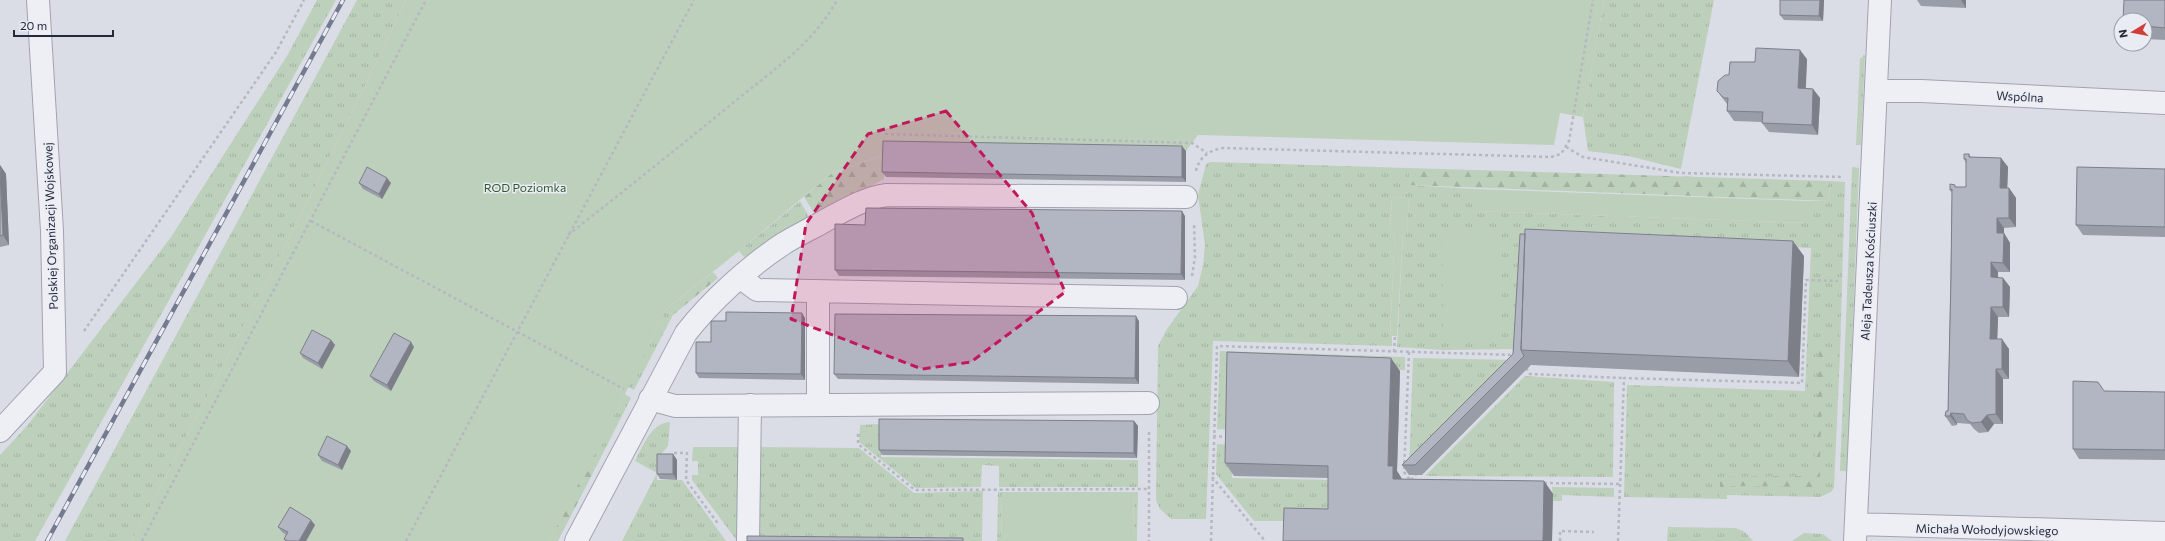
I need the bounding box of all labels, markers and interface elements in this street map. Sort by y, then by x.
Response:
scale bar [14,12,113,38]
north arrow [2113,12,2153,52]
text: 20 m [20,18,47,32]
text: N [2116,29,2130,39]
street label: Wspólna [1996,88,2044,104]
street label: Polskiej Organizacji Wojskowej [40,142,60,310]
park label: ROD Poziomka [484,180,566,194]
street label: Aleja Tadeusza Kościuszki [1857,201,1879,341]
street label: Michała Wołodyjowskiego [1915,521,2059,537]

